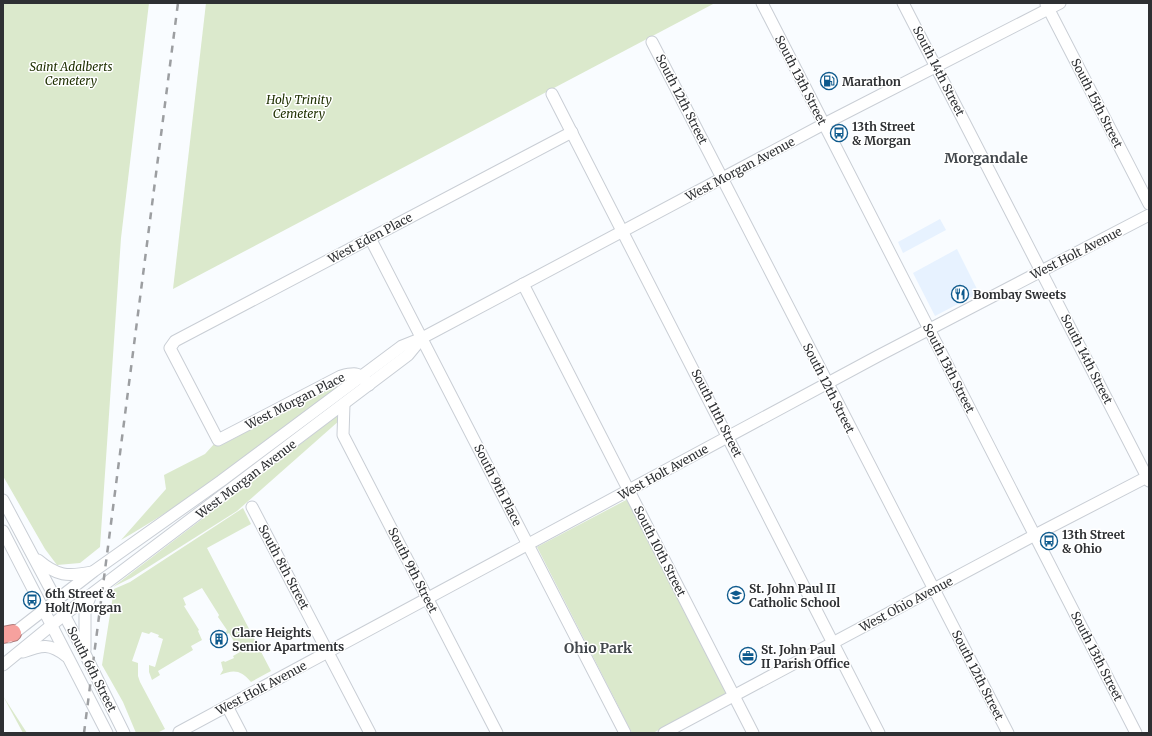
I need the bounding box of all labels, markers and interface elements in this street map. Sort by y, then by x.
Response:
street label: South 14th Street [910,24,968,119]
street label: South 13th Street [772,33,830,128]
street label: South 12th Street [653,51,711,147]
street label: South 15th Street [1068,56,1126,151]
park label: Saint Adalberts Cemetery [29,59,113,88]
fuel station icon: Marathon [819,71,839,91]
place label: Marathon [842,74,901,89]
park label: Holy Trinity Cemetery [265,92,332,121]
place label: 13th Street & Morgan [852,119,915,148]
bus stop icon: 13th Street & Morgan [829,123,849,143]
street label: West Morgan Avenue [682,134,797,205]
district label: Morgandale [944,149,1028,167]
street label: West Eden Place [324,209,415,267]
street label: West Holt Avenue [1027,223,1124,283]
restaurant icon: Bombay Sweets [950,284,970,304]
place label: Bombay Sweets [973,287,1066,302]
street label: South 14th Street [1058,312,1116,407]
street label: South 13th Street [920,321,978,416]
street label: South 12th Street [800,340,858,436]
street label: South 11th Street [688,366,746,460]
street label: West Morgan Place [242,369,347,433]
street label: West Morgan Avenue [192,436,299,522]
street label: West Holt Avenue [614,441,711,503]
street label: South 9th Place [471,442,525,528]
street label: South 10th Street [631,503,689,599]
street label: South 8th Street [255,522,313,612]
street label: South 9th Street [385,525,441,616]
place label: 13th Street & Ohio [1062,527,1125,556]
bus stop icon: 13th Street & Ohio [1039,531,1059,551]
street label: West Ohio Avenue [856,573,955,635]
place label: St. John Paul II Catholic School [749,581,840,610]
school or university icon: St. John Paul II Catholic School [726,585,746,605]
place label: 6th Street & Holt/Morgan [45,586,121,615]
bus stop icon: 6th Street & Holt/Morgan [22,590,42,610]
street label: South 13th Street [1068,609,1126,704]
street label: South 6th Street [64,624,120,715]
place label: Clare Heights Senior Apartments [232,625,344,654]
street label: South 12th Street [949,627,1007,723]
building icon: Clare Heights Senior Apartments [209,629,229,649]
district label: Ohio Park [564,639,633,657]
place label: St. John Paul II Parish Office [761,642,850,671]
office icon: St. John Paul II Parish Office [738,646,758,666]
street label: West Holt Avenue [212,658,309,719]

